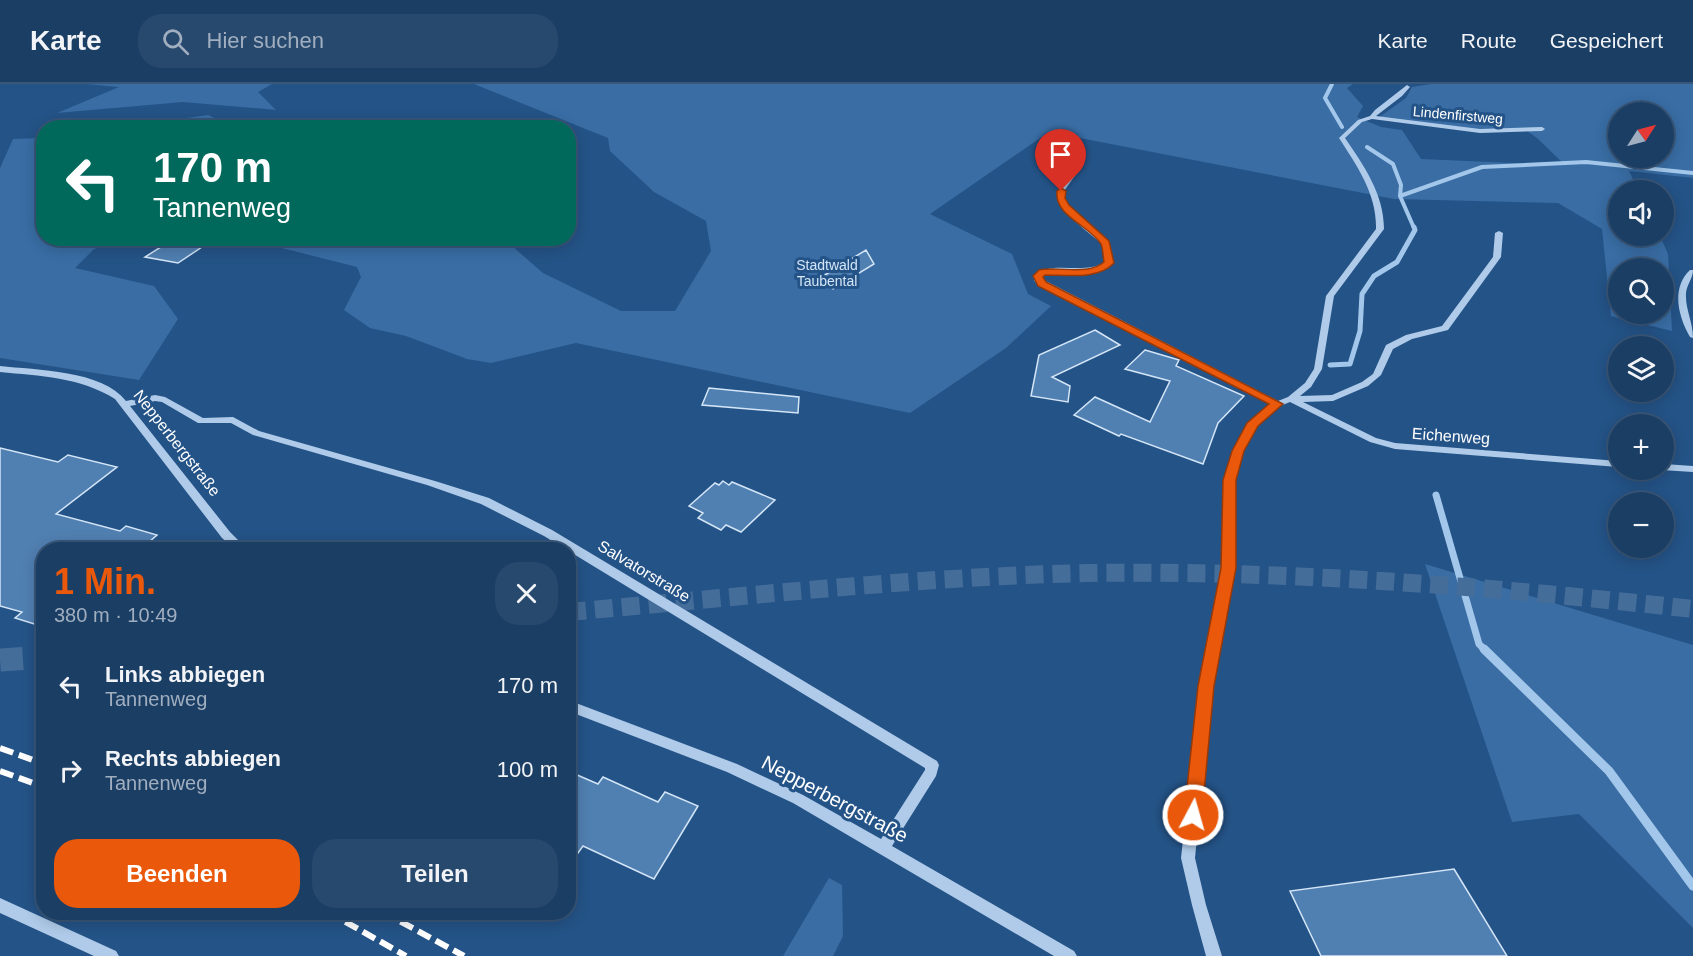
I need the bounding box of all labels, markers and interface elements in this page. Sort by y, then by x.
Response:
search box [138,14,558,68]
text: Karte [30,25,102,56]
icon: search [159,25,192,58]
text: Hier suchen [207,28,324,53]
text: Karte [1378,29,1428,52]
text: Route [1461,29,1517,52]
text: Gespeichert [1550,29,1663,52]
north arrow [1608,102,1674,168]
map controls [1608,102,1674,558]
street label: Lindenfirstweg [1412,103,1504,127]
pin [1035,129,1086,191]
icon: arrive [1044,138,1077,171]
icon: left [54,144,132,222]
text: 170 m [153,144,272,191]
button: sound [1608,180,1674,246]
text: Tannenweg [153,193,291,223]
park label: Stadtwald Taubental [796,257,858,289]
button: search [1608,258,1674,324]
button: layers [1608,336,1674,402]
street label: Nepperbergstraße [130,387,224,499]
button: + [1608,414,1674,480]
street label: Eichenweg [1411,425,1491,447]
button: − [1608,492,1674,558]
street label: Salvatorstraße [595,537,693,605]
text: 1 Min. [54,561,156,602]
button: close [495,562,558,625]
text: 380 m · 10:49 [54,604,177,626]
text: Links abbiegen [105,662,265,687]
icon: left [54,670,87,703]
text: 170 m [497,673,558,698]
text: Tannenweg [105,688,207,710]
text: Rechts abbiegen [105,746,281,771]
street label: Nepperbergstraße [758,751,912,847]
icon: right [54,754,87,787]
text: 100 m [497,757,558,782]
text: Tannenweg [105,772,207,794]
position arrow [1161,783,1225,847]
button: Beenden [54,839,300,908]
button: Teilen [312,839,558,908]

